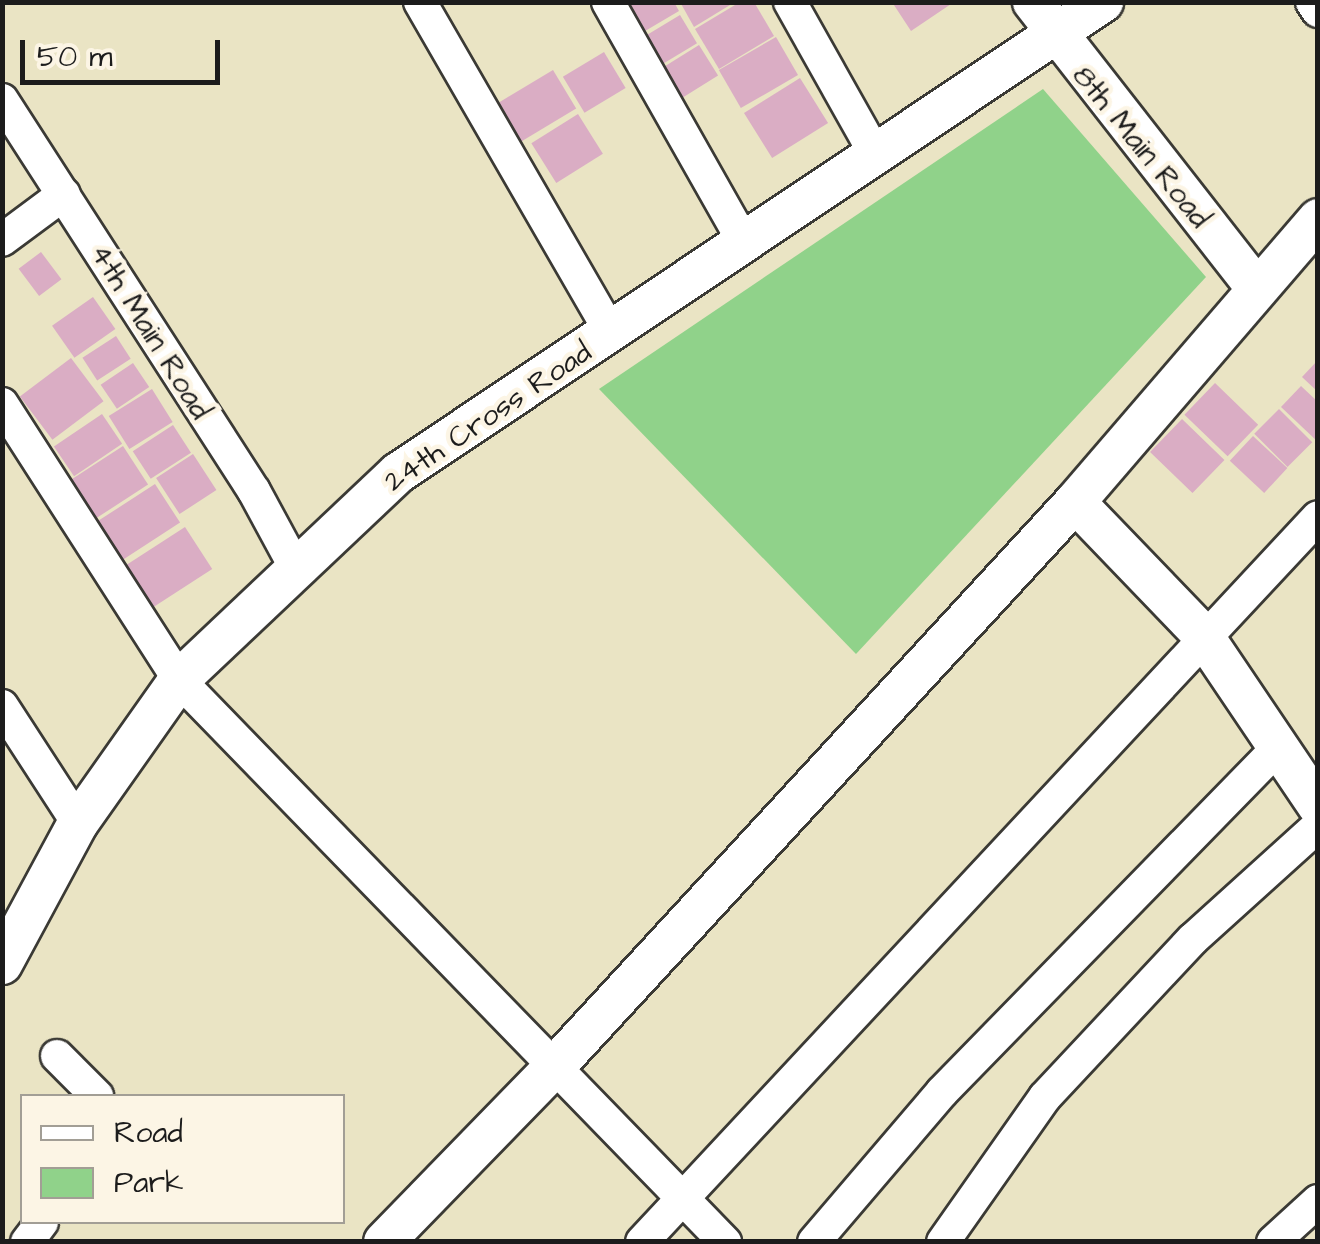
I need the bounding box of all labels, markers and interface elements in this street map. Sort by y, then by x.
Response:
scale bar [25,20,225,82]
text: 50 m [37,36,113,78]
street label: 8th Main Road [1064,58,1218,236]
street label: 4th Main Road [82,238,218,426]
street label: 24th Cross Road [378,334,598,500]
legend [20,1094,345,1224]
text: Road [114,1112,183,1154]
text: Park [114,1162,183,1204]

